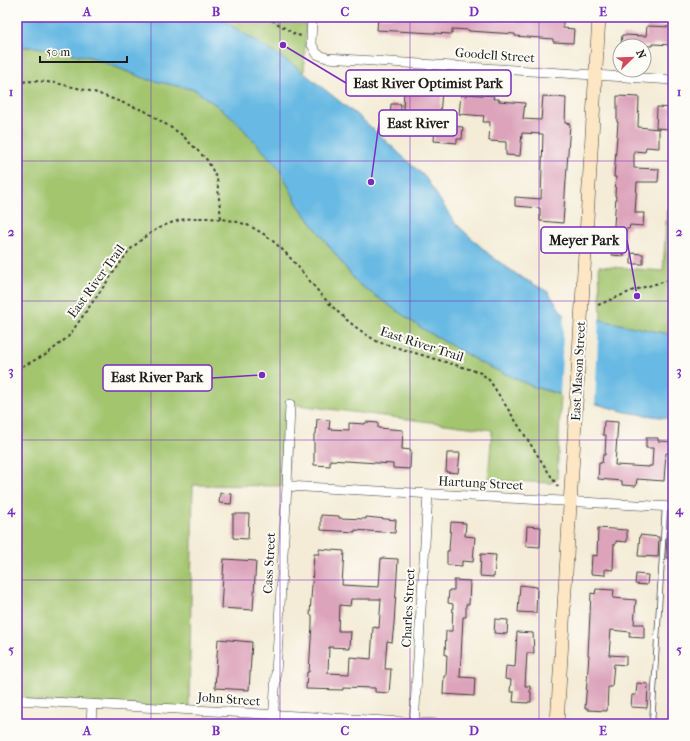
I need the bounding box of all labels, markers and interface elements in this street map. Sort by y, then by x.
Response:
text: A [82,4,92,19]
text: B [212,4,221,19]
text: C [341,4,350,19]
text: D [469,4,479,19]
text: E [599,4,607,19]
scale bar [40,38,127,64]
north arrow [612,38,652,78]
text: 50 m [46,45,70,59]
street label: Goodell Street [455,45,536,65]
text: N [633,48,649,61]
callout: East River Optimist Park [346,70,511,96]
text: East River Optimist Park [353,75,504,92]
text: 1 [9,84,14,99]
text: 1 [677,84,682,99]
callout: East River [379,110,457,136]
text: East River [387,115,450,132]
text: 2 [8,224,15,239]
text: 2 [676,224,683,239]
callout: Meyer Park [541,227,627,253]
text: Meyer Park [548,232,620,249]
street label: East River Trail [64,241,128,321]
street label: East Mason Street [568,320,588,421]
street label: East River Trail [378,323,466,365]
text: 3 [8,363,14,379]
text: 3 [676,363,682,379]
callout: East River Park [103,365,212,391]
text: East River Park [111,369,204,386]
street label: Hartung Street [438,473,524,493]
text: 4 [6,502,16,518]
text: 4 [674,502,684,518]
street label: Cass Street [260,532,278,594]
street label: Charles Street [398,568,418,648]
text: 5 [8,642,14,657]
text: 5 [676,642,682,657]
street label: John Street [196,689,261,709]
text: A [82,723,92,738]
text: B [212,723,221,738]
text: C [341,723,350,738]
text: D [469,723,479,738]
text: E [599,723,607,738]

